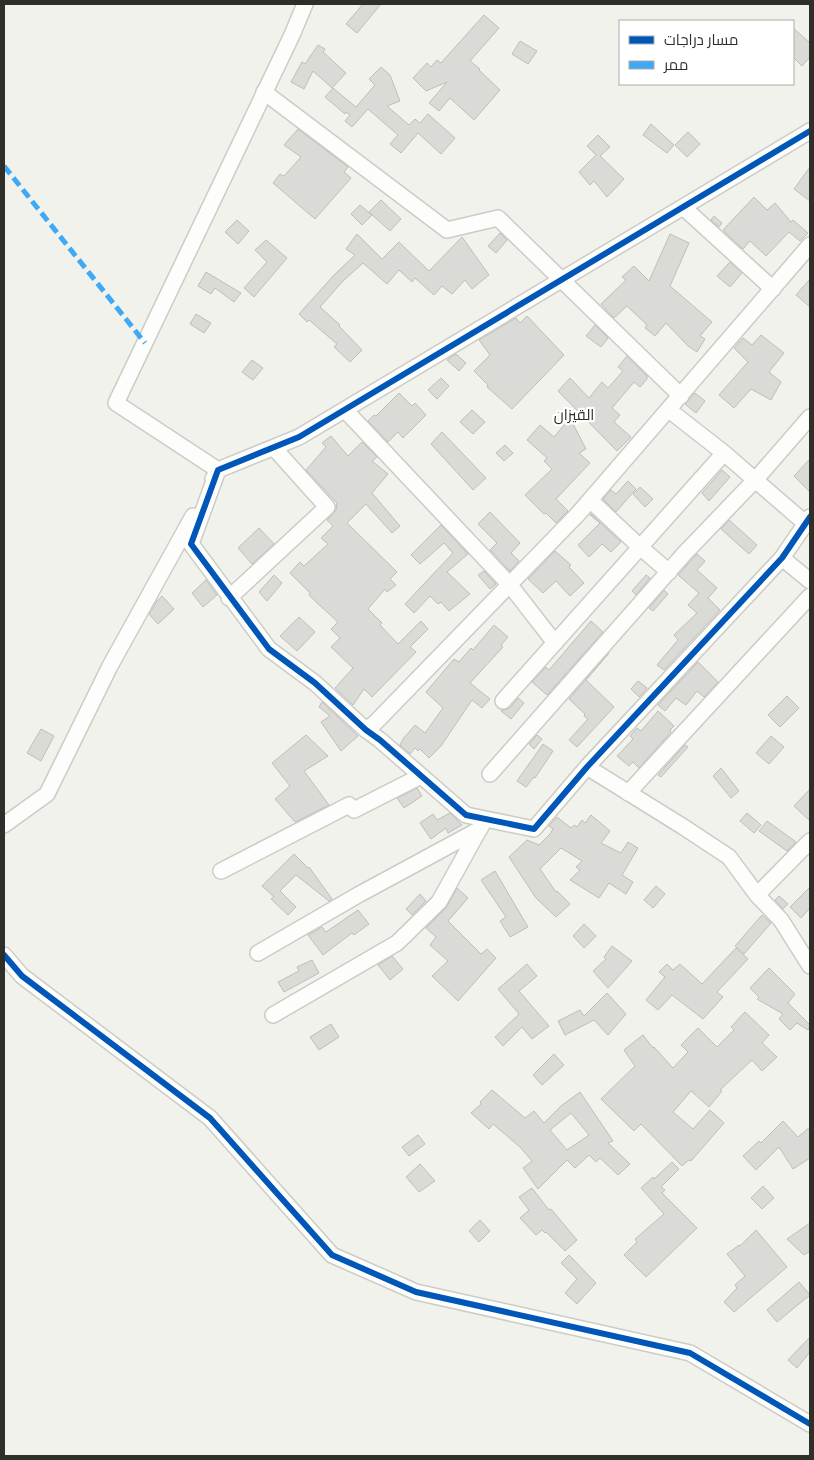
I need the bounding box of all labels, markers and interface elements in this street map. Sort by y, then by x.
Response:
legend [619,20,794,85]
text: مسار دراجات [664,31,738,49]
text: ممر [663,56,688,74]
district label: القيزان [554,406,594,425]

